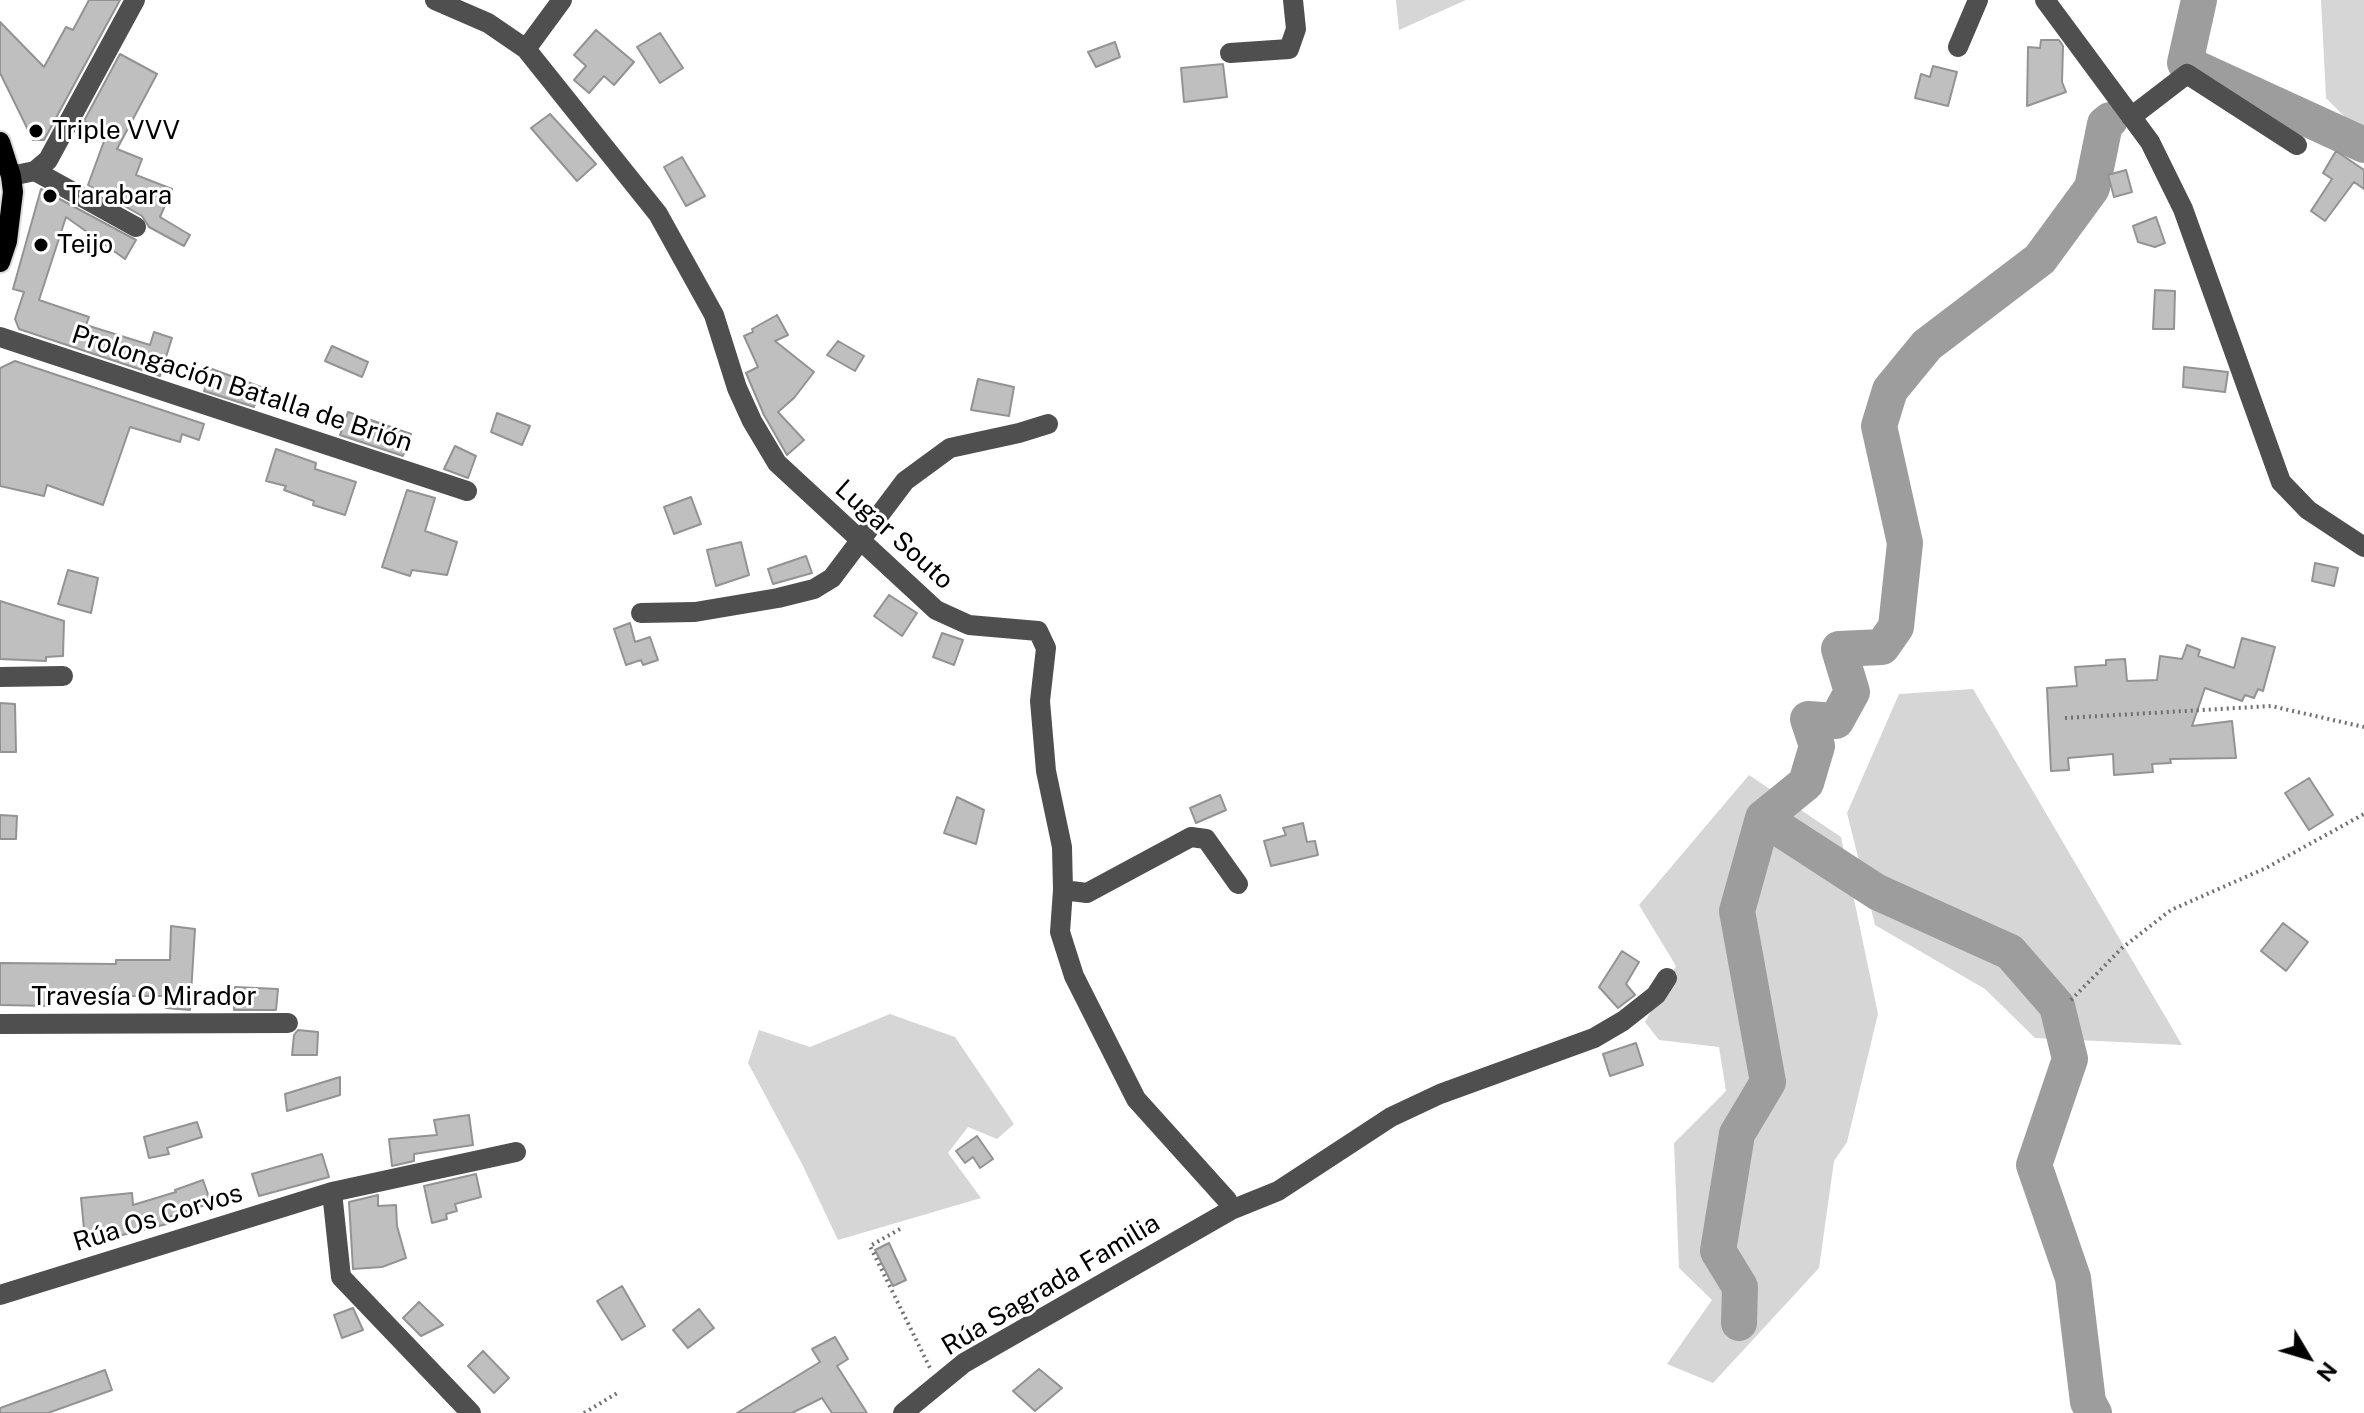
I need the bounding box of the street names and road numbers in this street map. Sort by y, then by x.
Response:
street label: Prolongación Batalla de Brión [68,319,416,459]
street label: Lugar Souto [828,474,960,596]
street label: Travesía O Mirador [31,981,257,1013]
street label: Rúa Os Corvos [70,1177,246,1259]
street label: Rúa Sagrada Familia [936,1208,1166,1362]

